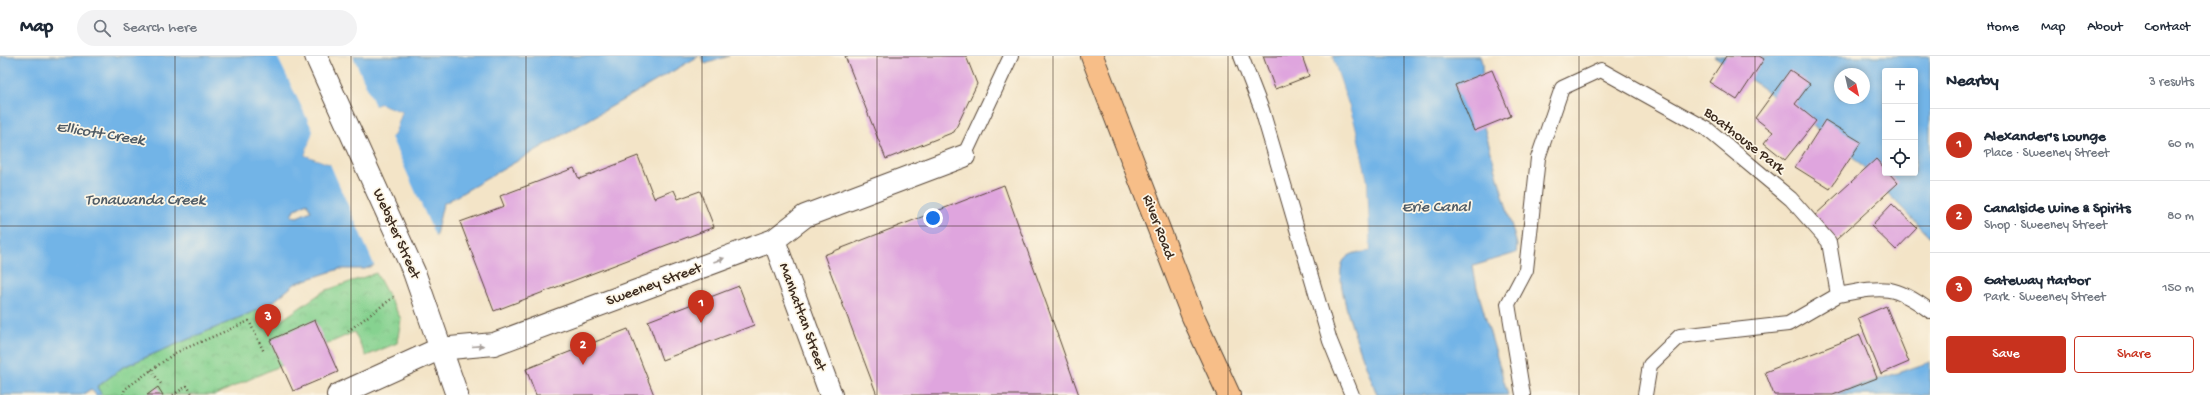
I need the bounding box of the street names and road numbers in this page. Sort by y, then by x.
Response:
street label: Boathouse Park [1699,103,1789,179]
street label: Webster Street [368,186,425,284]
street label: River Road [1138,192,1179,263]
street label: Sweeney Street [604,259,706,311]
street label: Manhattan Street [774,261,831,375]

